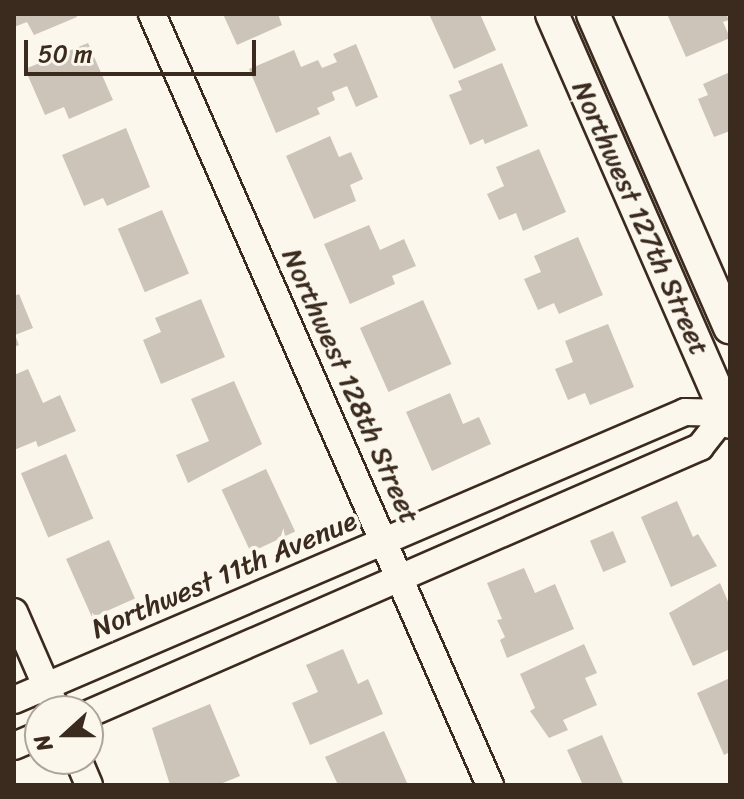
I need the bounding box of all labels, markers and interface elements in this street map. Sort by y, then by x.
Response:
scale bar [28,24,260,74]
text: 50 m [38,33,93,75]
street label: Northwest 127th Street [565,76,717,360]
street label: Northwest 128th Street [275,243,427,529]
street label: Northwest 11th Avenue [86,504,362,646]
north arrow [24,695,104,775]
text: N [22,729,64,757]

